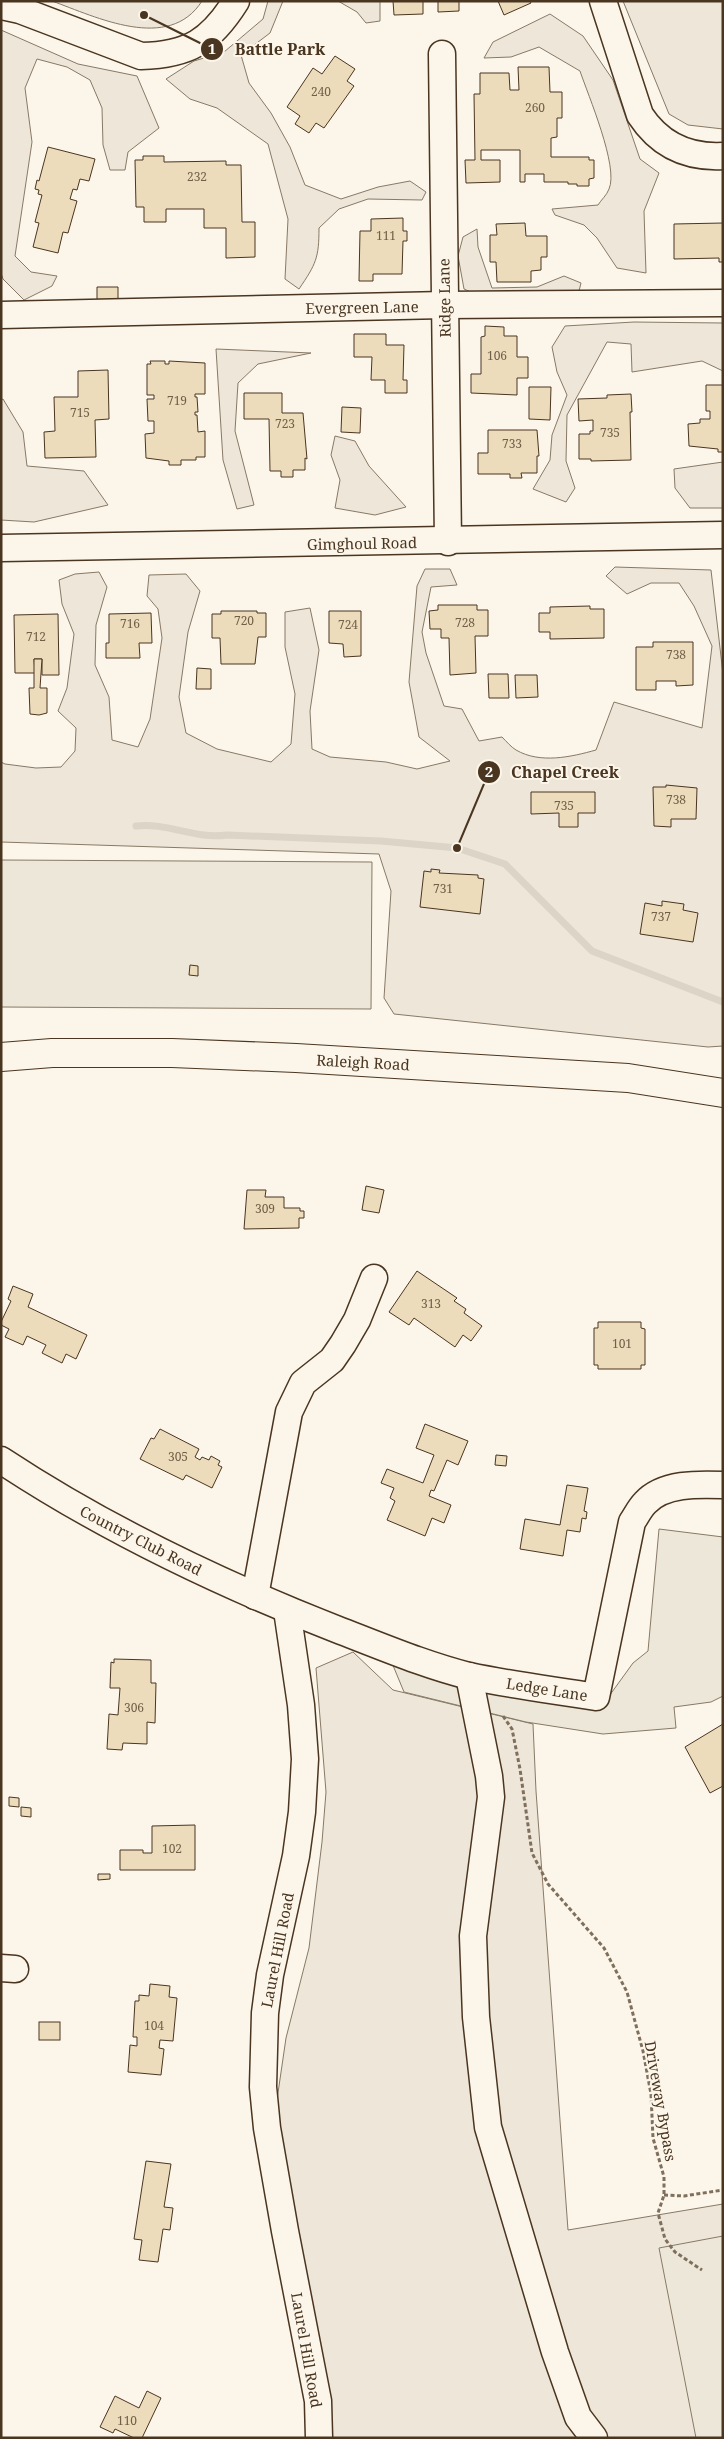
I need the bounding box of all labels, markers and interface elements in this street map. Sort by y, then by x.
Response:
callout: Battle Park [199,33,335,64]
text: 1 [208,38,216,58]
text: Battle Park [235,38,326,60]
house number: 240 [311,83,331,100]
house number: 260 [525,99,545,116]
house number: 232 [187,168,207,185]
house number: 111 [376,227,396,244]
street label: Ridge Lane [433,258,455,338]
street label: Evergreen Lane [305,296,419,318]
house number: 106 [487,347,507,364]
house number: 719 [167,392,187,409]
house number: 715 [70,404,90,421]
house number: 723 [275,415,295,432]
house number: 735 [600,424,620,441]
house number: 733 [502,435,522,452]
street label: Gimghoul Road [307,532,417,554]
house number: 720 [234,612,254,629]
house number: 728 [455,614,475,631]
house number: 716 [120,615,140,632]
house number: 724 [338,616,358,633]
house number: 712 [26,628,46,645]
house number: 738 [666,646,686,663]
callout: Chapel Creek [476,757,629,788]
text: 2 [485,761,493,781]
text: Chapel Creek [511,761,620,783]
house number: 738 [666,791,686,808]
house number: 735 [554,797,574,814]
house number: 731 [433,880,453,897]
house number: 737 [651,908,671,925]
street label: Raleigh Road [316,1050,410,1074]
house number: 309 [255,1200,275,1217]
house number: 313 [421,1295,441,1312]
house number: 101 [612,1335,632,1352]
house number: 305 [168,1448,188,1465]
street label: Country Club Road [77,1501,205,1579]
street label: Ledge Lane [505,1673,589,1705]
house number: 306 [124,1699,144,1716]
house number: 102 [162,1840,182,1857]
street label: Laurel Hill Road [256,1891,298,2009]
house number: 104 [144,2017,164,2034]
street label: Driveway Bypass [641,2039,681,2163]
street label: Laurel Hill Road [287,2291,327,2409]
house number: 110 [117,2412,137,2429]

